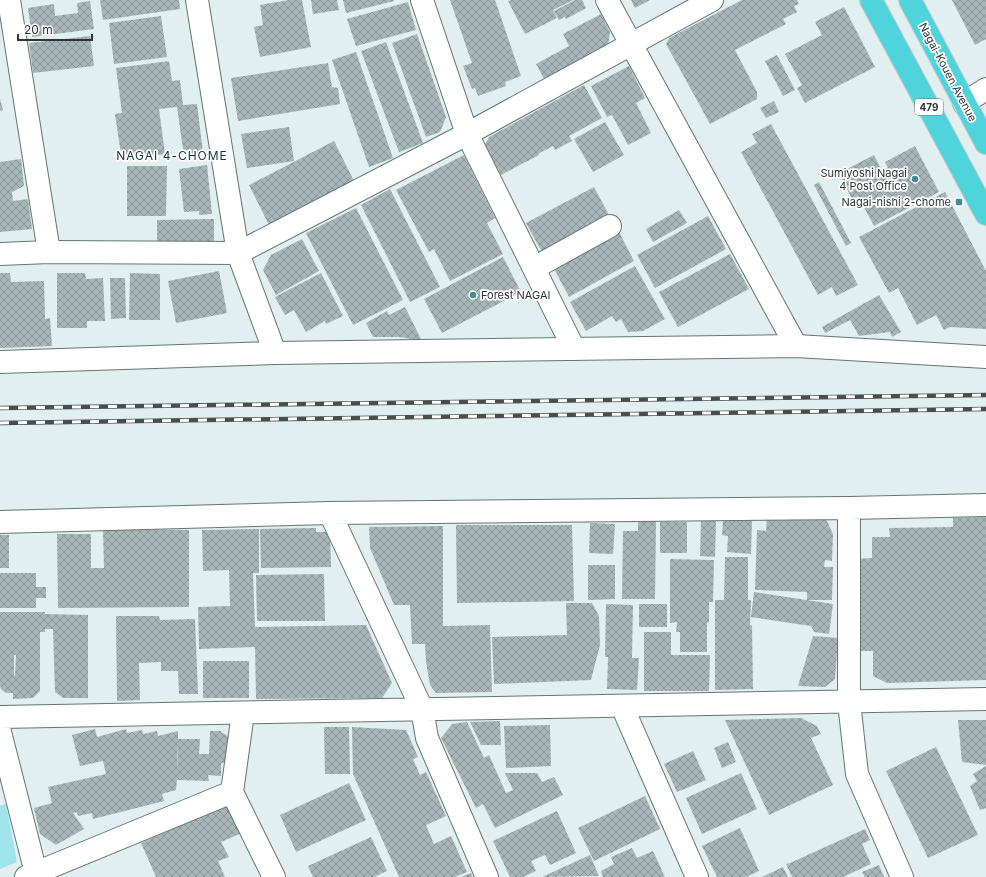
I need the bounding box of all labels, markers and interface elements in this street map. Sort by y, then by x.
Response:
scale bar [18,16,92,42]
street label: Nagai-Kouen Avenue [916,20,980,124]
text: 20 m [24,22,53,37]
road number: 479 [915,99,943,115]
district label: NAGAI 4-CHOME [116,148,228,163]
place label: Sumiyoshi Nagai 4 Post Office [820,166,907,193]
marker: Sumiyoshi Nagai 4 Post Office [910,174,920,184]
place label: Nagai-nishi 2-chome [841,195,951,209]
marker: Nagai-nishi 2-chome [954,197,964,207]
place label: Forest NAGAI [481,288,551,302]
marker: Forest NAGAI [468,290,478,300]

